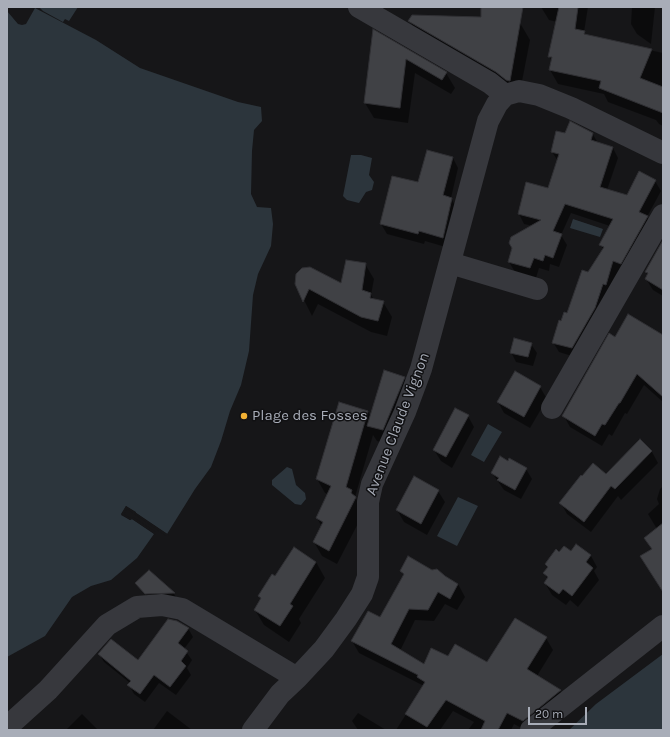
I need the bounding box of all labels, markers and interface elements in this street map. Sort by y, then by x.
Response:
street label: Avenue Claude Vignon [362,350,434,498]
place label: Plage des Fosses [252,407,368,425]
marker: Plage des Fosses [239,411,249,421]
scale bar [530,699,589,725]
text: 20 m [535,707,563,721]

